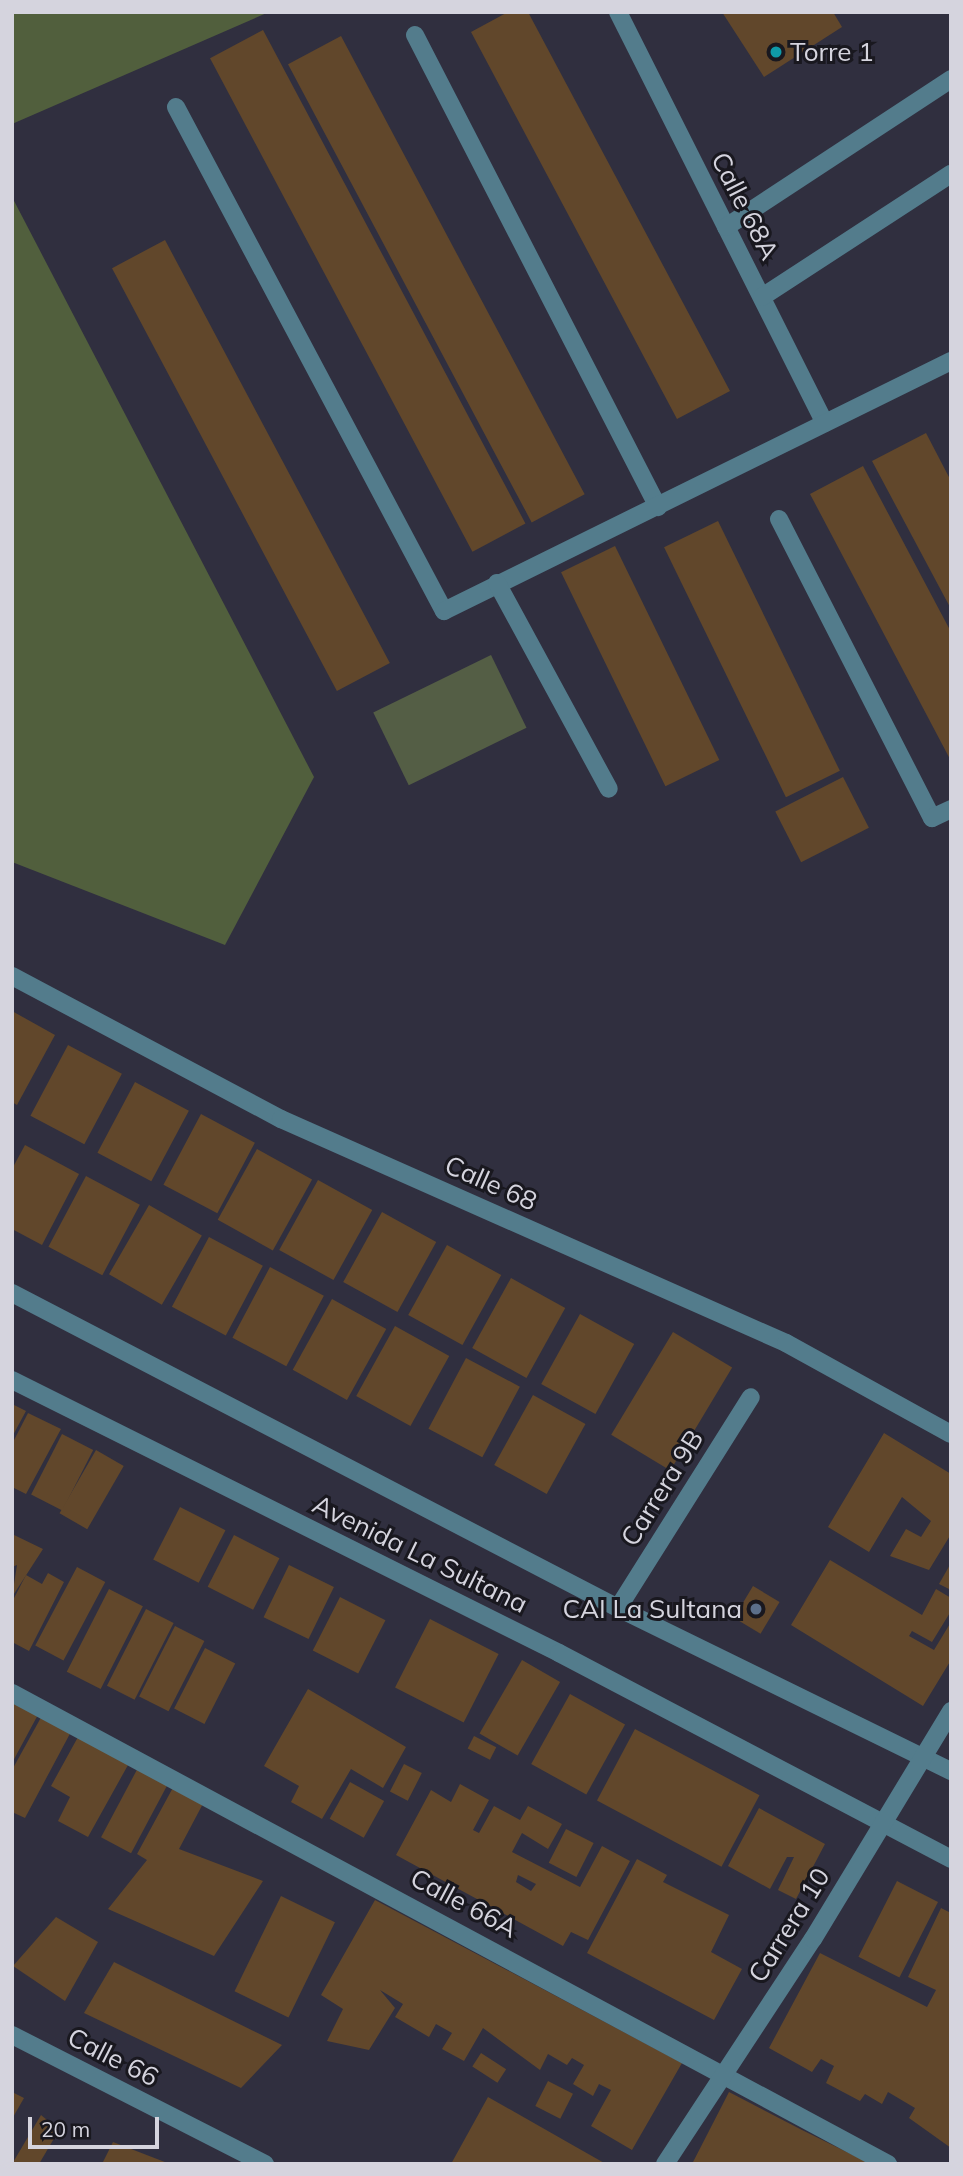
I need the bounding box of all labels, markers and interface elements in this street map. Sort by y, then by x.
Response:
place label: Torre 1 [790,36,874,68]
marker: Torre 1 [768,44,784,60]
street label: Calle 68A [705,147,785,265]
street label: Calle 68 [440,1149,542,1217]
street label: Carrera 9B [614,1424,710,1552]
street label: Avenida La Sultana [308,1488,532,1620]
place label: CAI La Sultana [563,1593,742,1625]
marker: CAI La Sultana [748,1601,764,1617]
street label: Calle 66A [405,1862,523,1944]
street label: Carrera 10 [742,1862,836,1988]
street label: Calle 66 [62,2021,164,2093]
scale bar [32,2102,163,2146]
text: 20 m [41,2116,90,2142]

